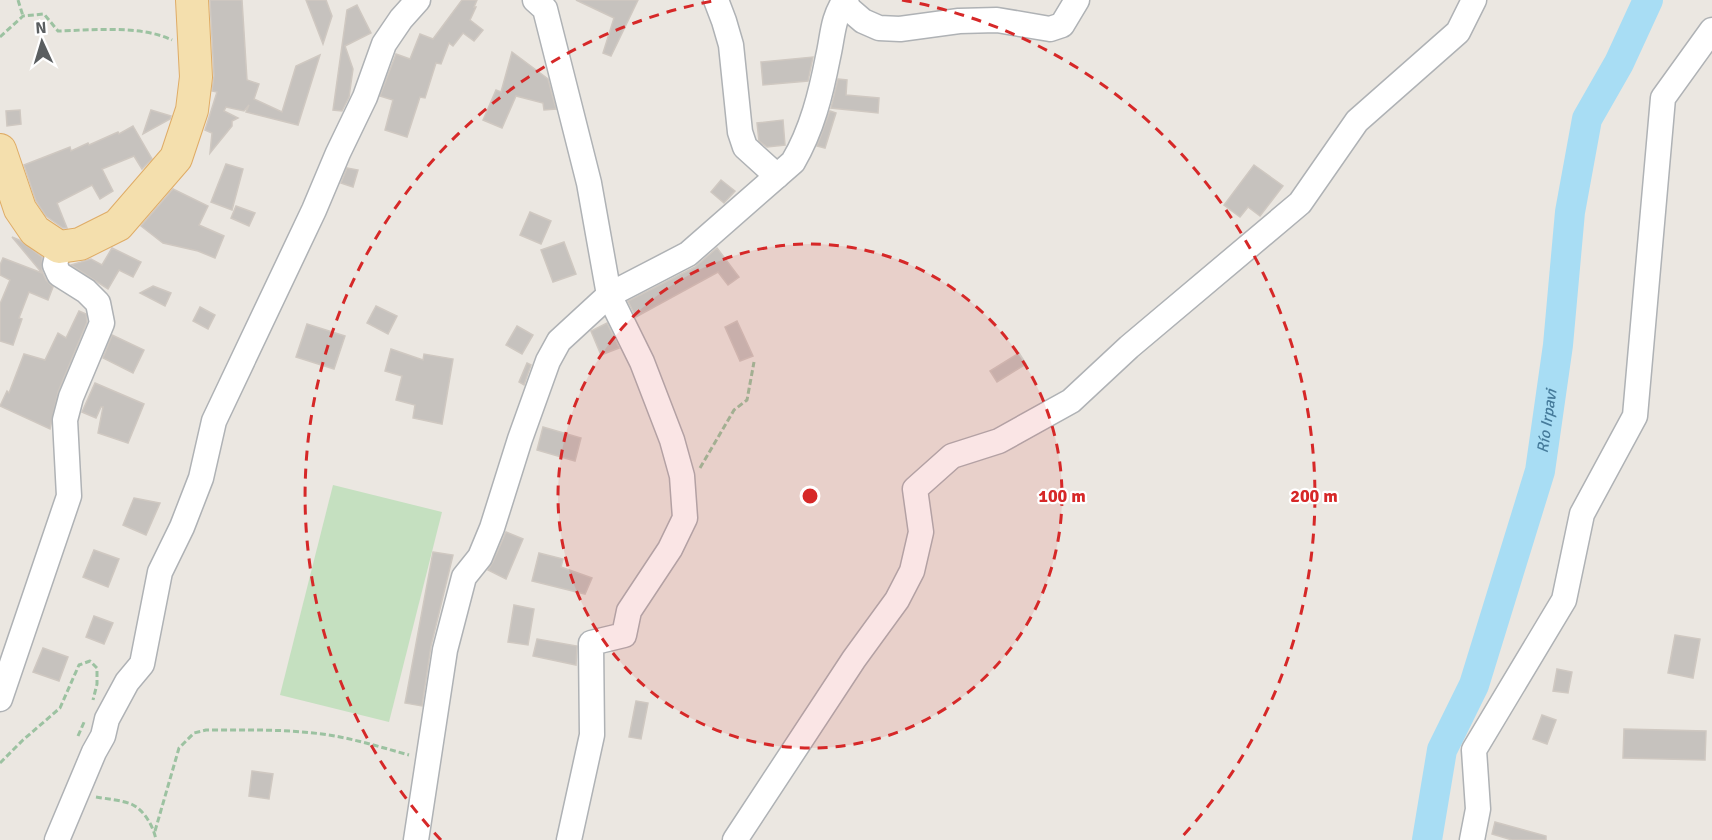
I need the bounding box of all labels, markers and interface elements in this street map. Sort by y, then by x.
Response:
north arrow [12,12,72,72]
text: N [35,18,47,38]
water label: Río Irpavi [1533,386,1562,454]
text: 100 m [1038,485,1086,507]
text: 200 m [1290,485,1338,507]
centre of rings [800,486,820,506]

